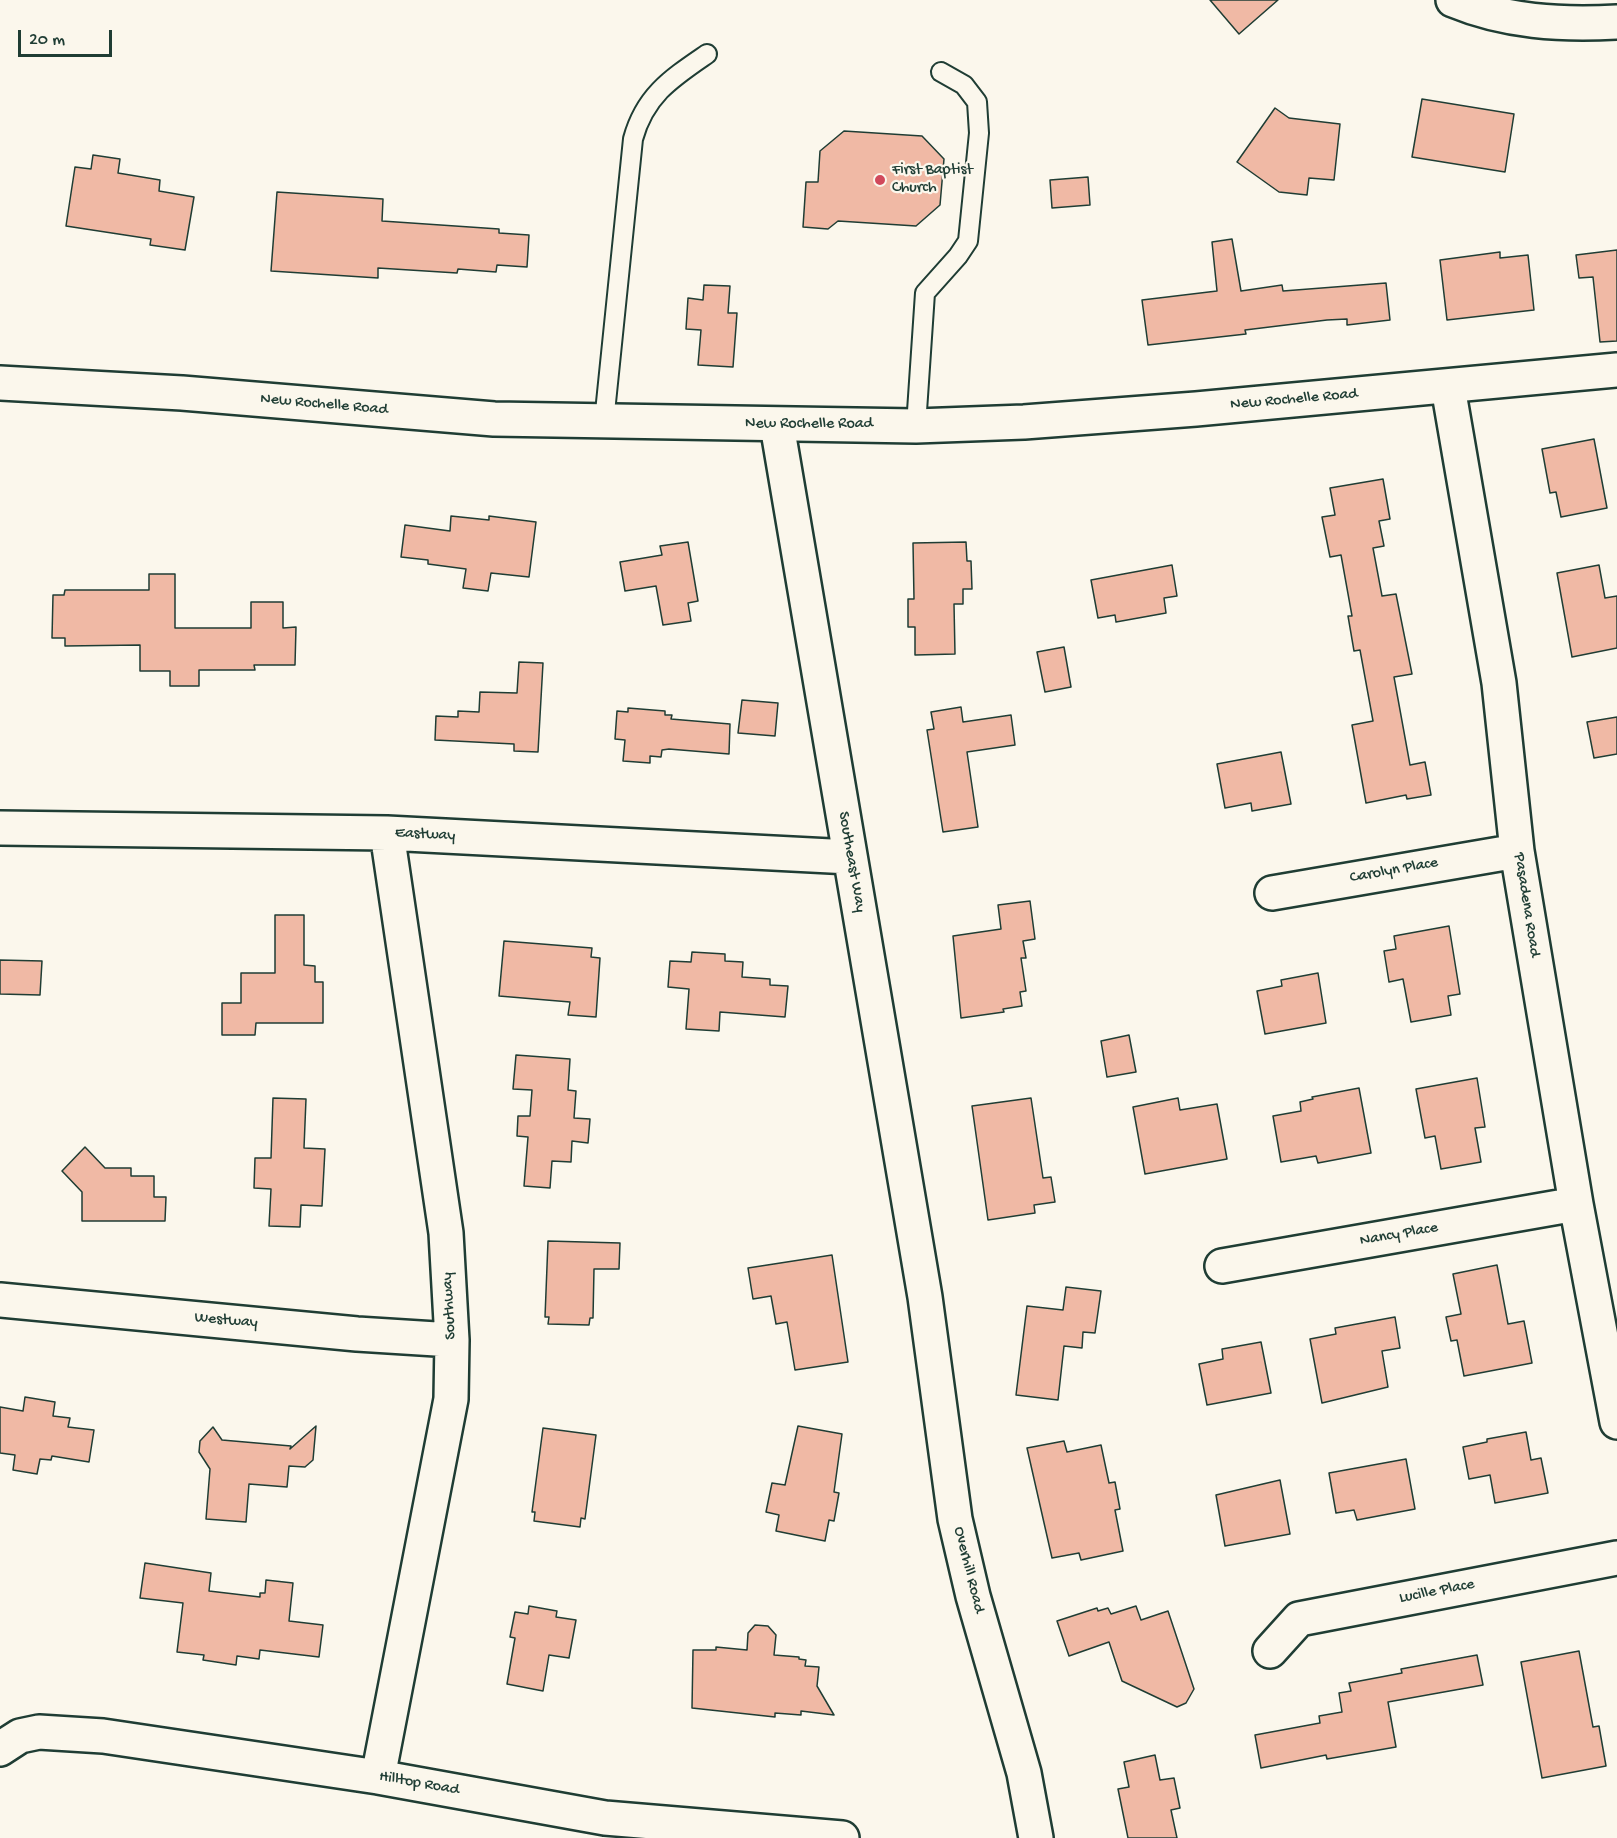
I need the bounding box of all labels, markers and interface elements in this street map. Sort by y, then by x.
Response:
scale bar [21,18,116,56]
text: 20 m [29,30,65,51]
place label: First Baptist Church [892,161,973,199]
marker: First Baptist Church [873,173,887,187]
street label: New Rochelle Road [1229,385,1359,415]
street label: New Rochelle Road [259,390,389,420]
street label: New Rochelle Road [745,415,873,435]
street label: Southeast Way [833,810,869,914]
street label: Eastway [394,824,456,846]
street label: Pasadena Road [1508,851,1544,959]
street label: Carolyn Place [1348,854,1440,888]
street label: Nancy Place [1358,1219,1440,1251]
street label: Southway [439,1272,461,1340]
street label: Westway [194,1309,258,1333]
street label: Overhill Road [948,1525,988,1615]
street label: Lucille Place [1398,1575,1476,1609]
street label: Hilltop Road [377,1768,461,1800]

